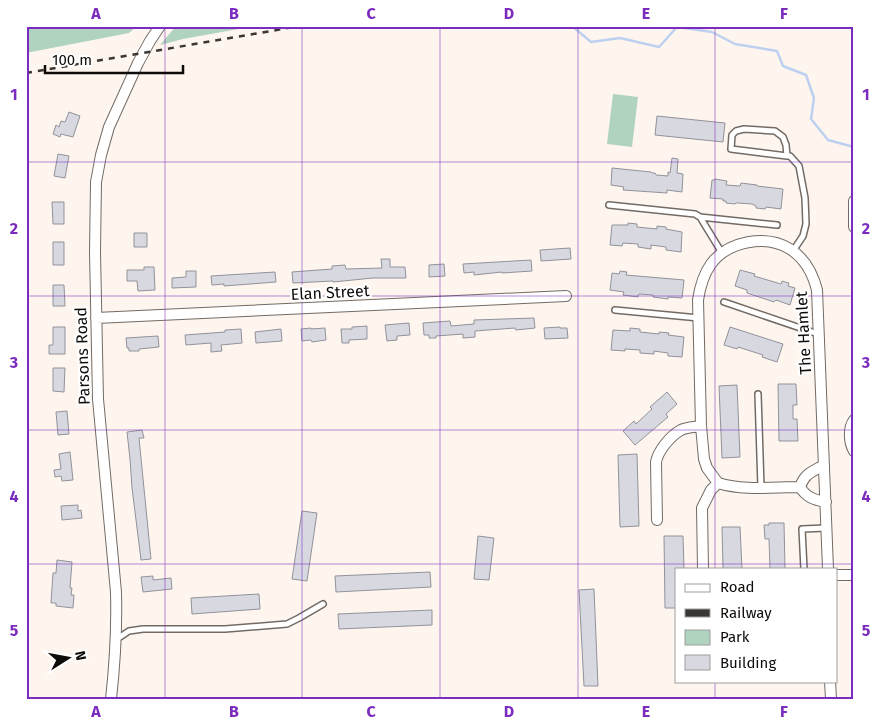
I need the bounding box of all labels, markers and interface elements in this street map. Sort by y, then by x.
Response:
text: A [90,4,101,23]
text: B [229,4,239,23]
text: C [366,4,376,23]
text: D [504,4,514,23]
text: E [642,4,650,23]
text: F [780,4,788,23]
scale bar [45,42,182,74]
text: 100 m [52,51,92,69]
text: 1 [10,85,18,104]
text: 1 [862,85,870,104]
text: 2 [10,219,18,238]
text: 2 [862,219,870,238]
street label: Elan Street [290,281,370,304]
street label: The Hamlet [792,291,815,375]
street label: Parsons Road [71,307,94,405]
text: 3 [9,353,18,372]
text: 3 [861,353,870,372]
text: 4 [9,487,19,506]
text: 4 [861,487,871,506]
legend [675,568,838,682]
text: Road [720,578,755,596]
text: Railway [720,604,772,622]
text: 5 [10,621,19,640]
text: 5 [862,621,871,640]
text: Park [720,628,750,646]
north arrow [42,632,92,682]
text: N [71,649,90,662]
text: Building [720,654,776,672]
text: A [90,702,101,721]
text: B [229,702,239,721]
text: C [366,702,376,721]
text: D [504,702,514,721]
text: E [642,702,650,721]
text: F [780,702,788,721]

